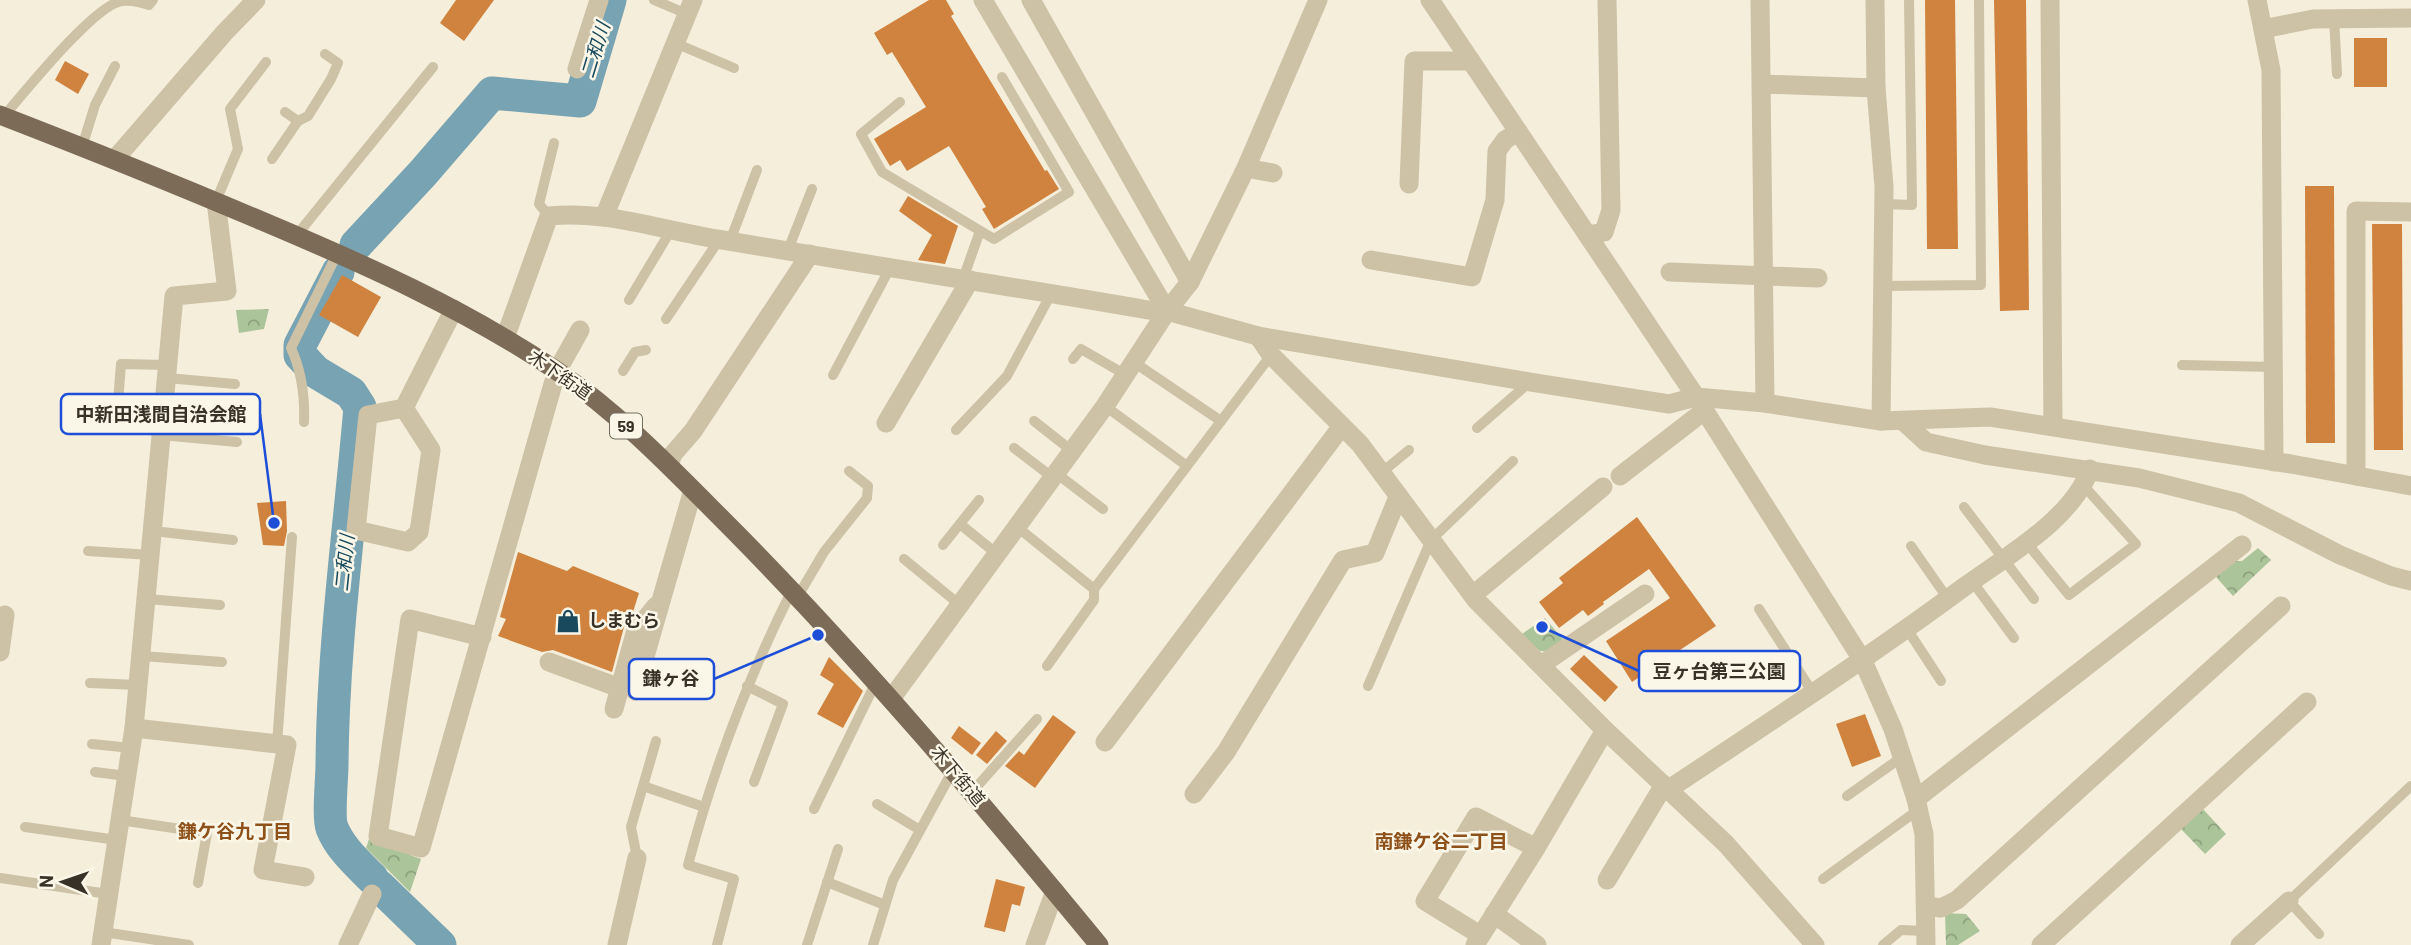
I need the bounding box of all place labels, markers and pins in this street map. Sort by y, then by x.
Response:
callout: 中新田浅間自治会館 [61,394,260,434]
shop icon: しまむら [554,607,582,635]
place label: しまむら [588,609,660,631]
callout: 豆ヶ台第三公園 [1639,651,1800,691]
callout: 鎌ヶ谷 [629,659,714,699]

